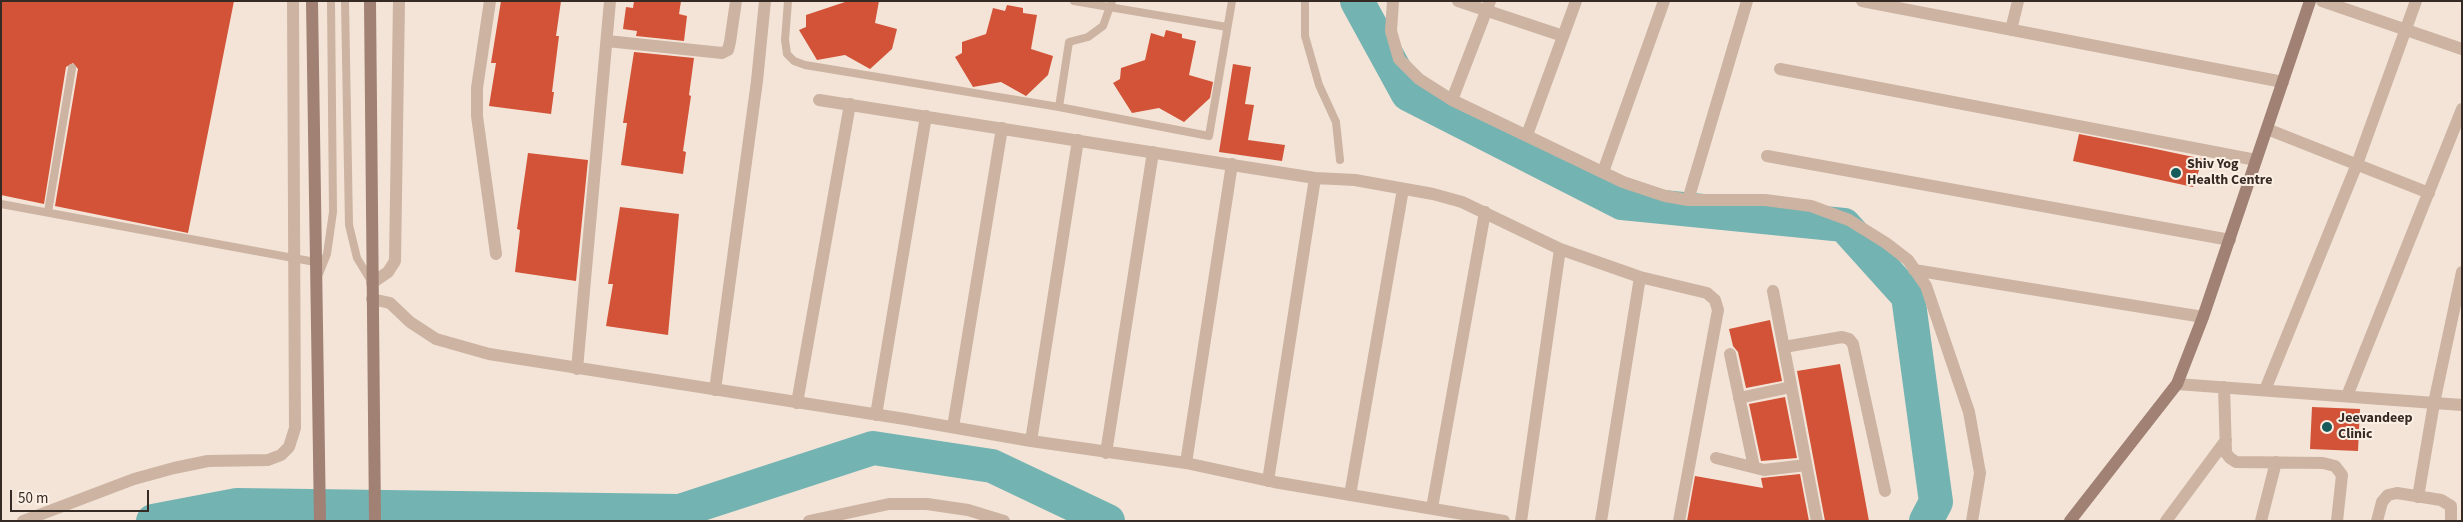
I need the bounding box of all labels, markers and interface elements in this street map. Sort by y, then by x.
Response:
place label: Shiv Yog Health Centre [2187,157,2273,190]
marker: Shiv Yog Health Centre [2169,166,2183,180]
place label: Jeevandeep Clinic [2338,411,2413,444]
marker: Jeevandeep Clinic [2320,420,2334,434]
scale bar [12,480,151,512]
text: 50 m [18,488,48,509]

